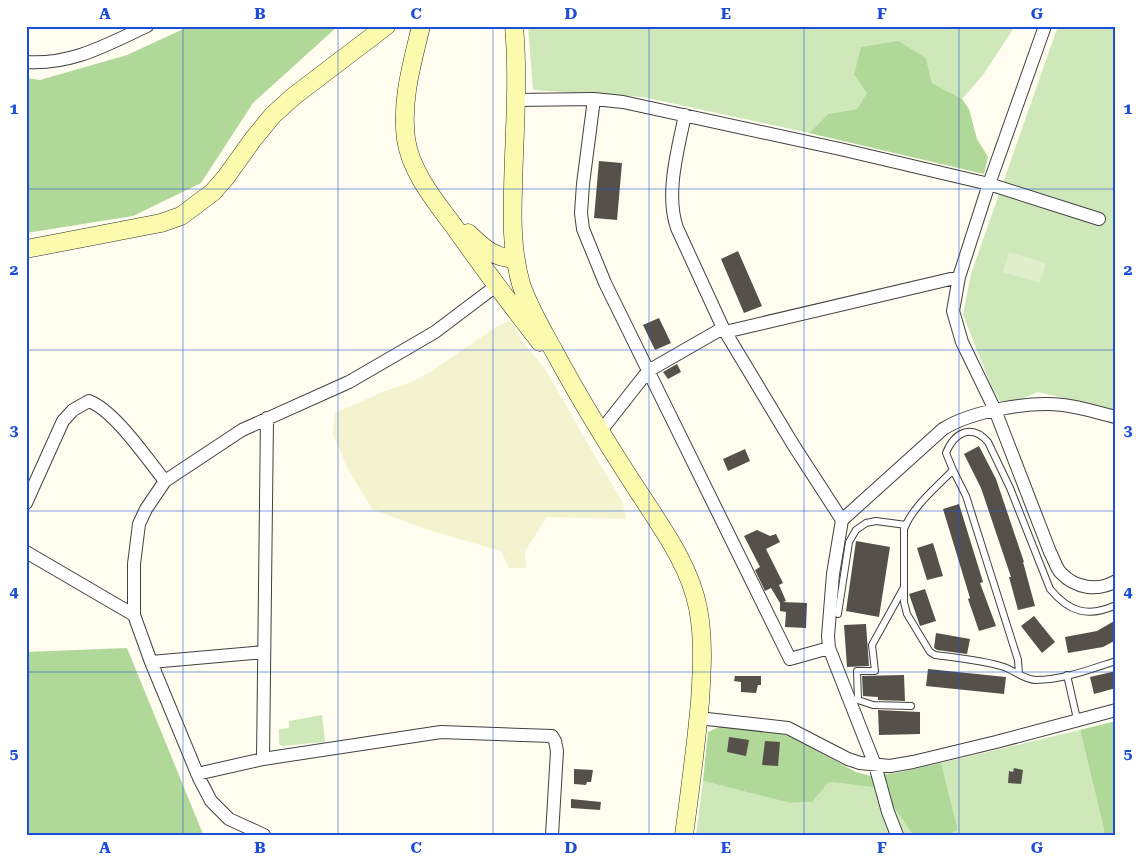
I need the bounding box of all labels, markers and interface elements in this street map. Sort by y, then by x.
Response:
text: A [99,4,111,23]
text: B [254,4,266,23]
text: C [410,4,422,23]
text: D [565,4,578,23]
text: E [721,4,731,23]
text: F [877,4,887,23]
text: G [1031,4,1044,23]
text: 1 [10,99,19,118]
text: 1 [1124,99,1133,118]
text: 2 [10,260,19,279]
text: 2 [1124,260,1133,279]
text: 3 [10,421,19,440]
text: 3 [1124,421,1133,440]
text: 4 [10,582,19,601]
text: 4 [1124,582,1133,601]
text: 5 [10,744,19,763]
text: 5 [1124,744,1133,763]
text: A [99,838,111,857]
text: B [254,838,266,857]
text: C [410,838,422,857]
text: D [565,838,578,857]
text: E [721,838,731,857]
text: F [877,838,887,857]
text: G [1031,838,1044,857]

